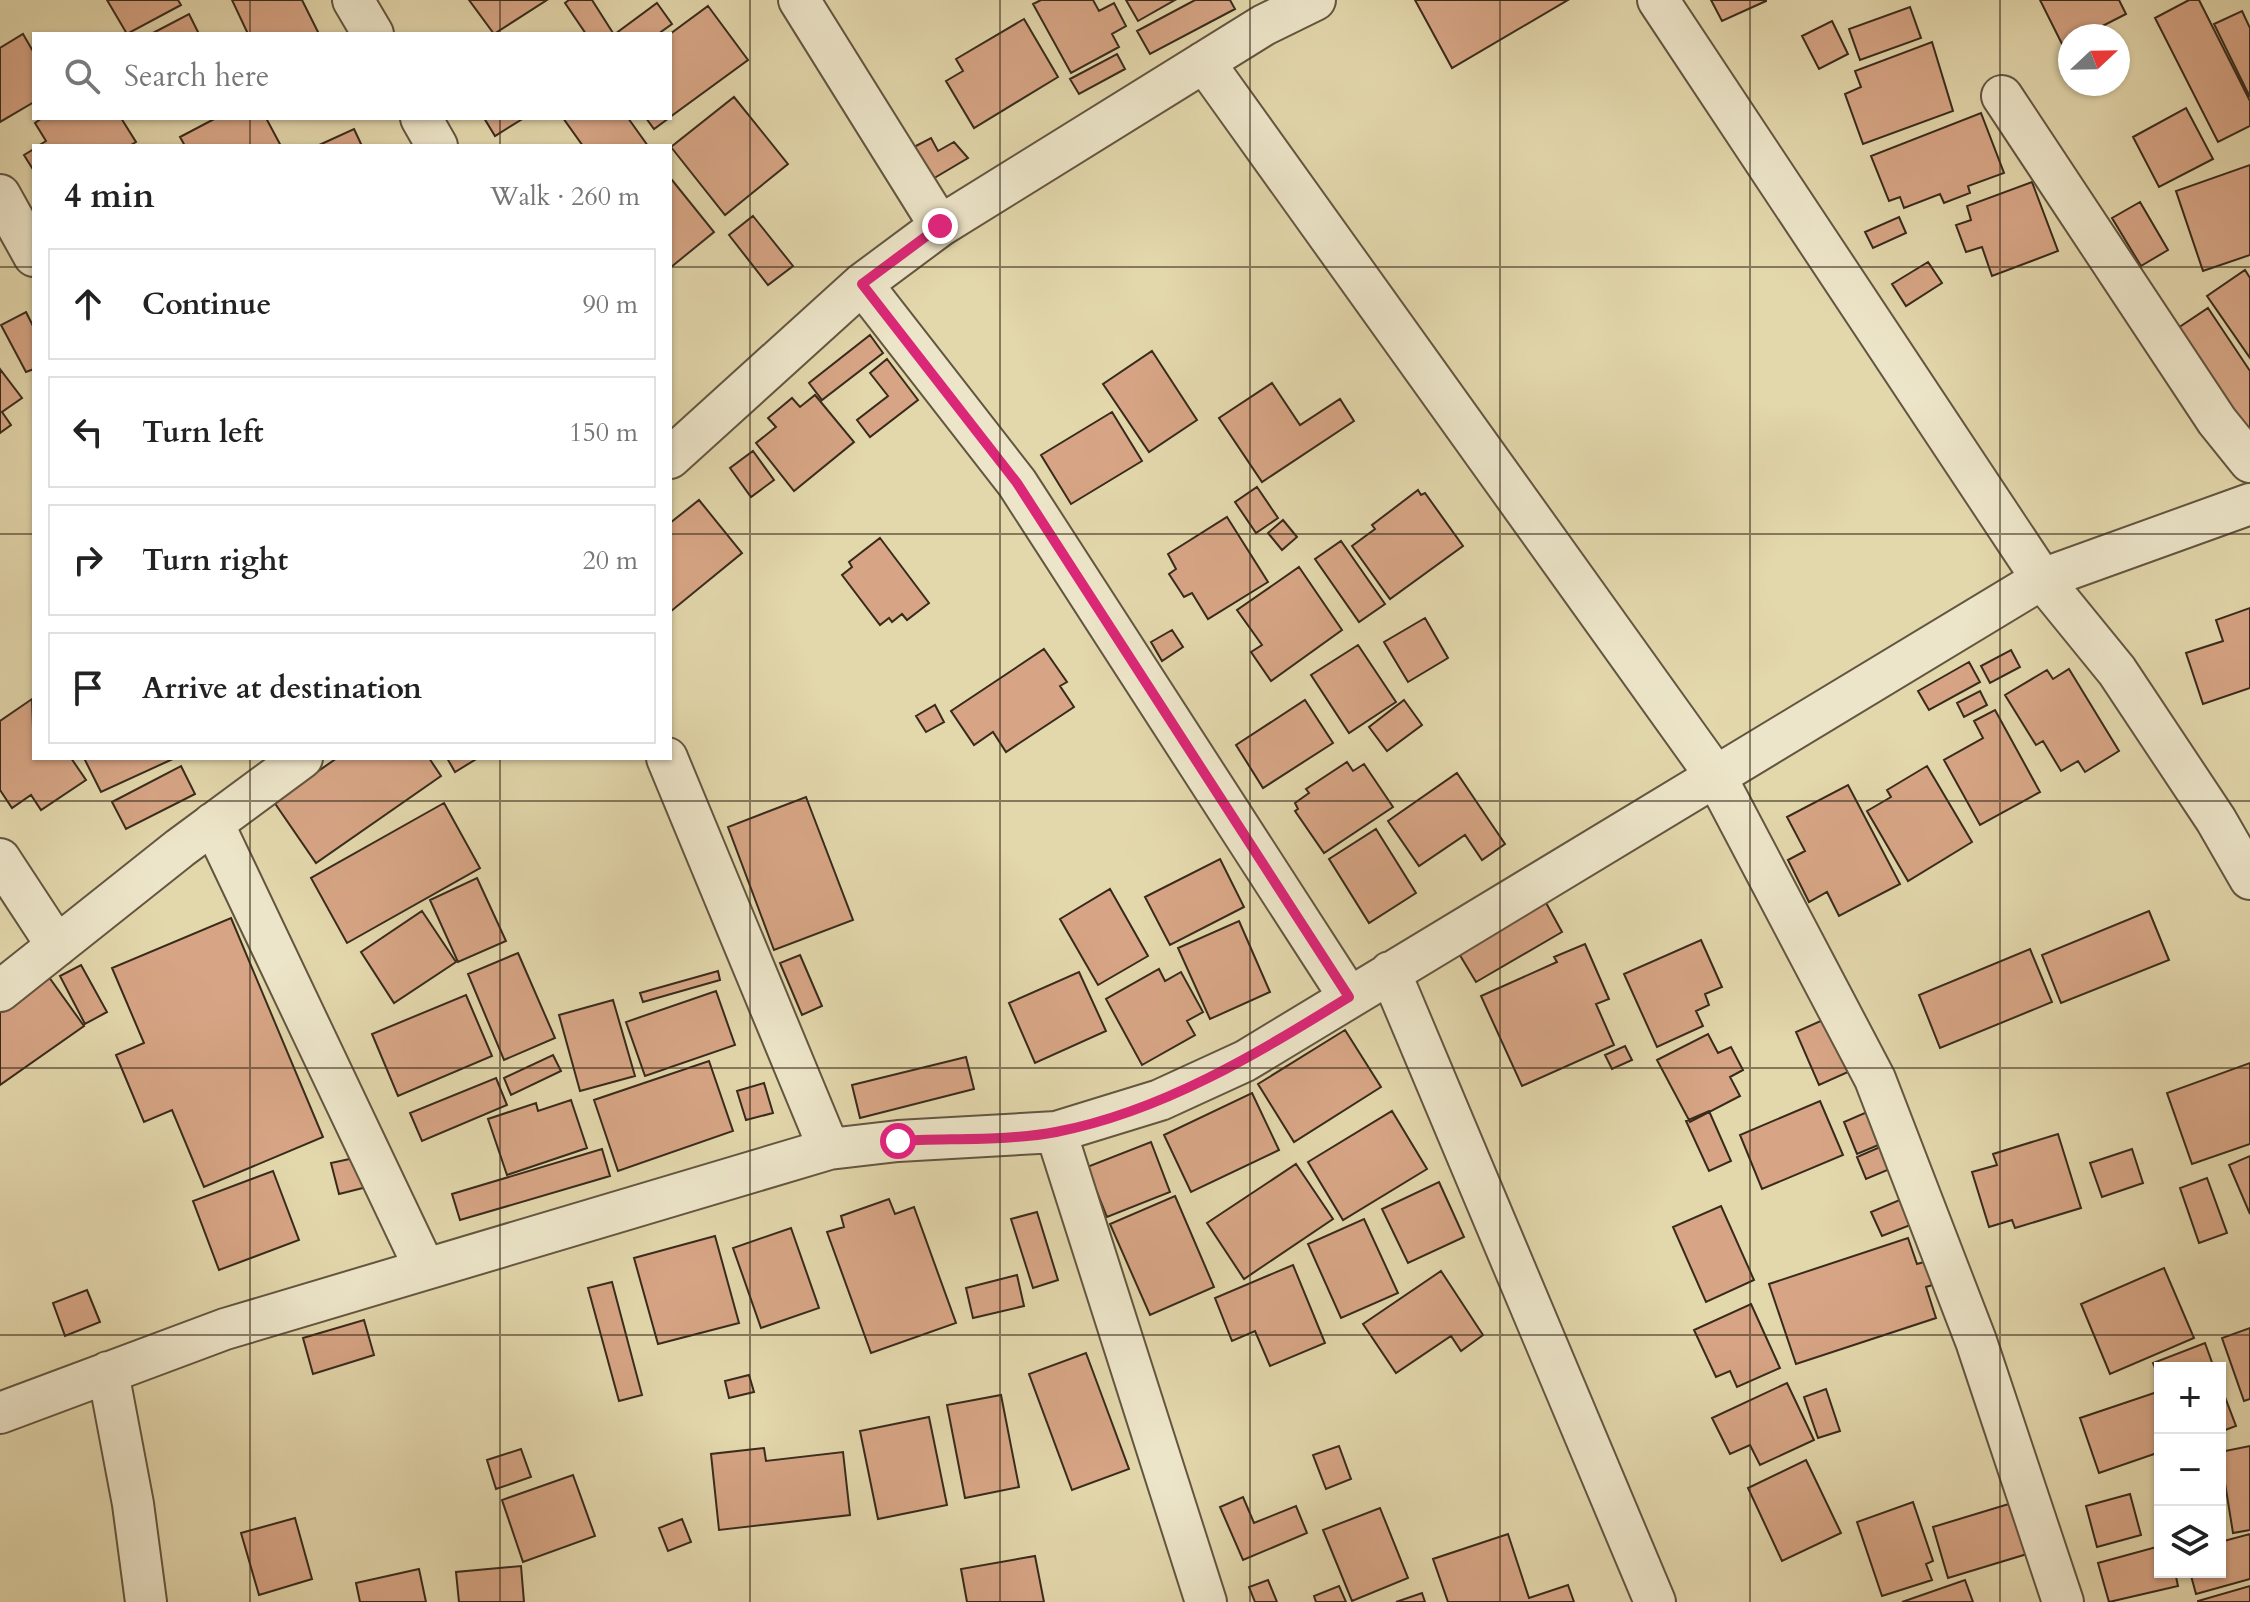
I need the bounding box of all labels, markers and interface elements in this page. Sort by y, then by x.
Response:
north arrow [2058,24,2130,96]
search box [32,32,672,120]
icon: search [60,54,104,98]
text: Search here [124,56,269,97]
text: 4 min [64,173,155,219]
text: Walk · 260 m [490,179,640,214]
route end [922,208,958,244]
icon: ahead [66,282,110,326]
text: Continue [142,284,271,325]
text: 90 m [582,287,638,322]
icon: left [66,410,110,454]
text: Turn left [142,412,264,453]
text: 150 m [569,415,638,450]
icon: right [66,538,110,582]
text: Turn right [142,540,288,581]
text: 20 m [582,543,638,578]
icon: arrive [66,666,110,710]
text: Arrive at destination [142,668,422,709]
route start [880,1123,916,1159]
map controls [2154,1362,2226,1578]
button: + [2154,1362,2226,1434]
button: − [2154,1434,2226,1506]
button: layers [2154,1506,2226,1578]

